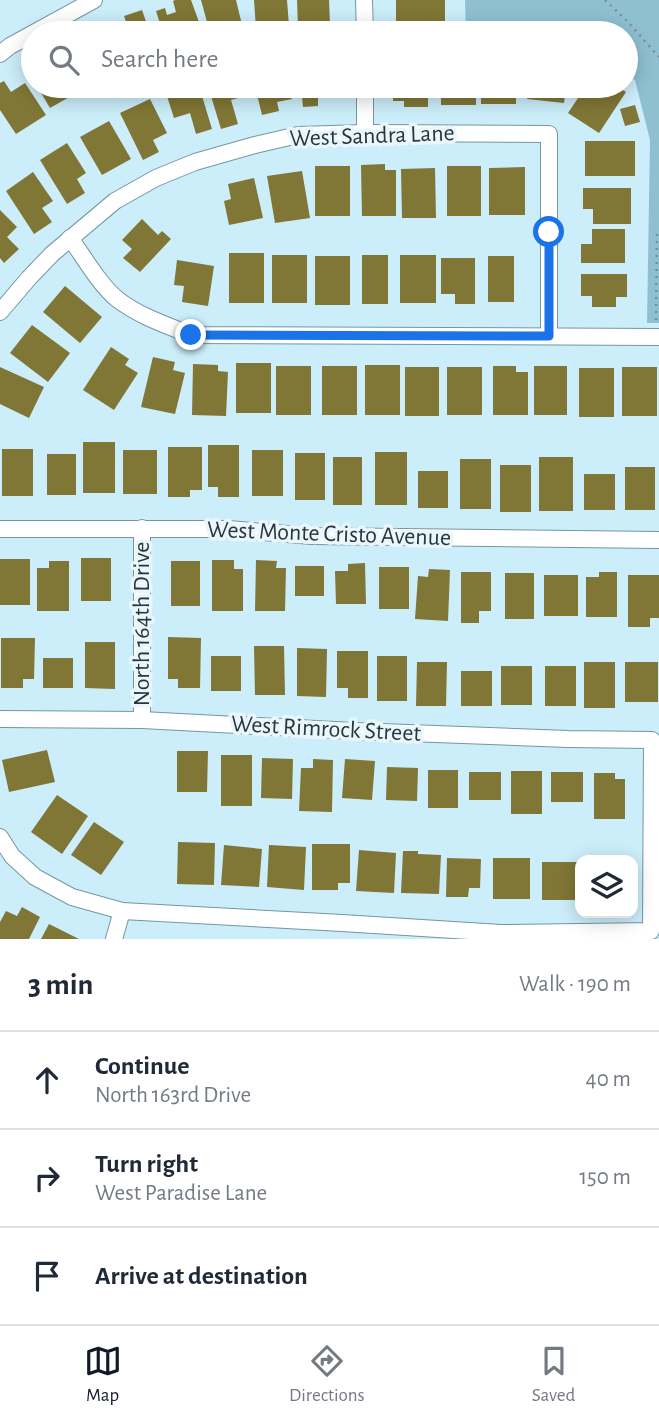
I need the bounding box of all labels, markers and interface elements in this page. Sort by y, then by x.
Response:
search box [21,21,638,98]
icon: search [45,41,83,79]
text: Search here [101,46,219,72]
street label: West Sandra Lane [289,121,455,151]
route start [533,216,564,247]
route end [175,319,206,350]
street label: West Monte Cristo Avenue [207,518,451,550]
street label: North 164th Drive [130,542,154,706]
street label: West Rimrock Street [230,712,422,746]
map controls [575,855,638,918]
button: layers [575,855,638,918]
text: 3 min [28,970,93,1000]
text: Walk · 190 m [519,973,631,996]
text: Continue [95,1053,190,1079]
icon: ahead [28,1061,66,1099]
text: 40 m [586,1068,631,1091]
text: North 163rd Drive [95,1084,251,1107]
text: Turn right [95,1151,198,1177]
icon: right [28,1159,66,1197]
text: 150 m [579,1166,631,1189]
text: West Paradise Lane [95,1182,267,1205]
icon: arrive [28,1257,66,1295]
text: Arrive at destination [95,1263,308,1289]
tab: Map [84,1342,122,1407]
tab: Directions [289,1342,365,1407]
tab: Saved [532,1342,575,1407]

